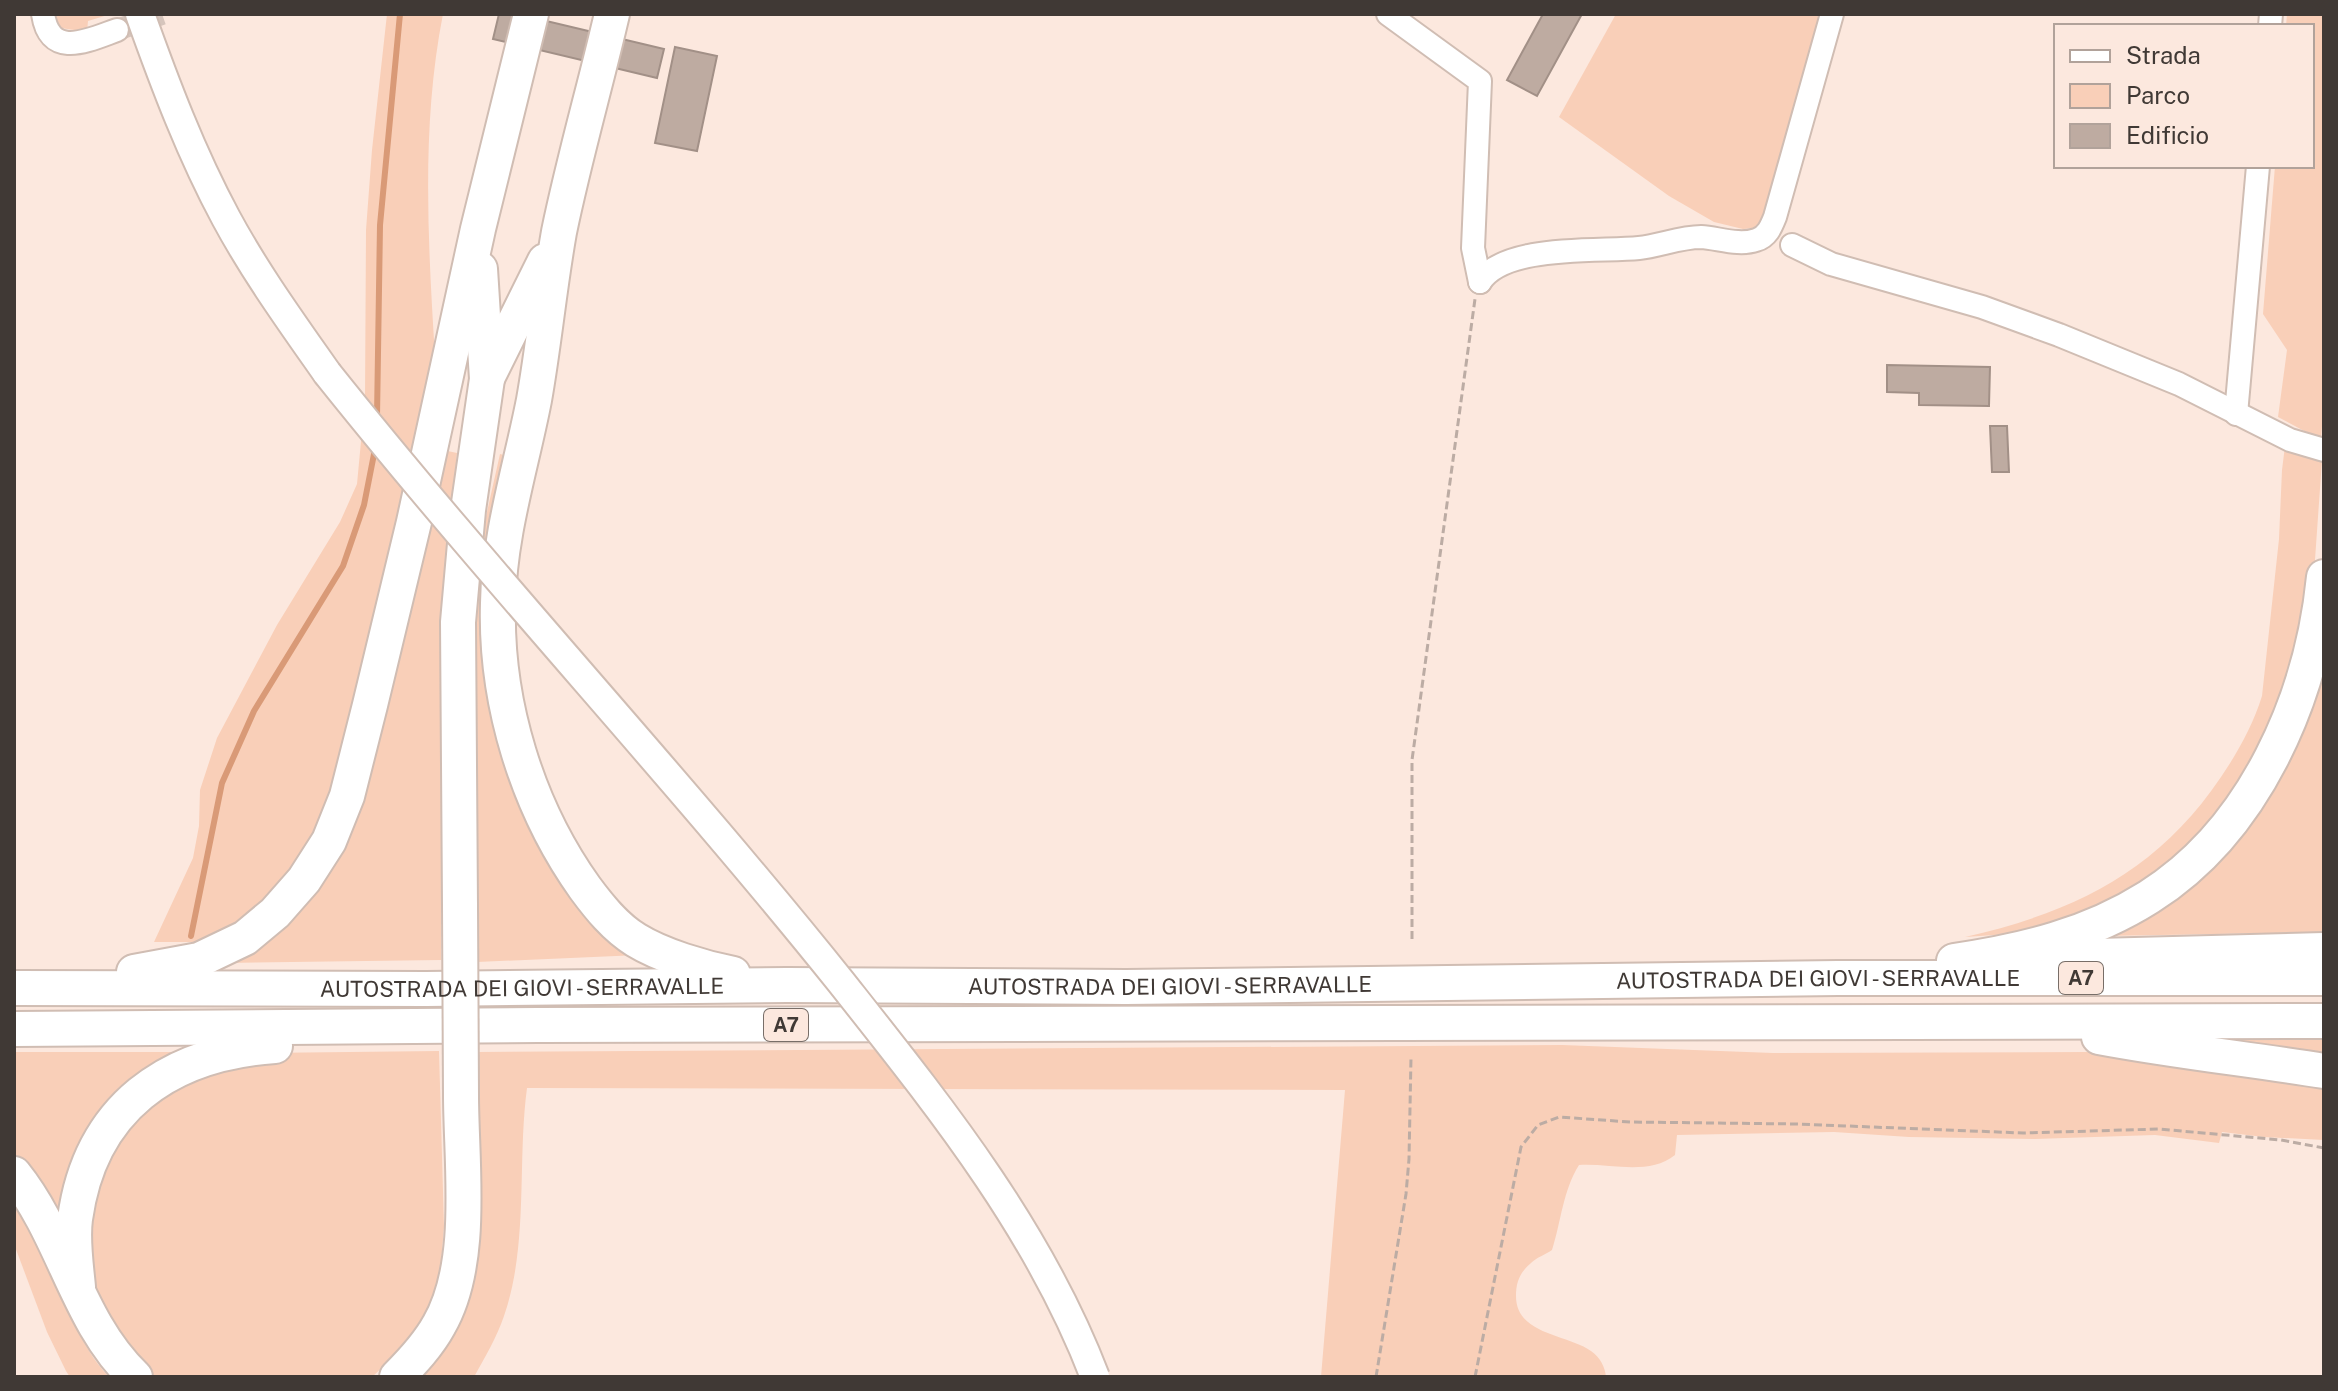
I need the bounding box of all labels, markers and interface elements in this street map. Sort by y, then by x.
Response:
legend [2054,24,2314,168]
text: Strada [2126,41,2201,69]
text: Parco [2126,81,2190,109]
text: Edificio [2126,121,2209,149]
road number: A7 [2059,962,2103,994]
street label: AUTOSTRADA DEI GIOVI - SERRAVALLE [1616,965,2020,994]
street label: AUTOSTRADA DEI GIOVI - SERRAVALLE [968,971,1372,1000]
street label: AUTOSTRADA DEI GIOVI - SERRAVALLE [320,973,724,1002]
road number: A7 [764,1009,808,1041]

